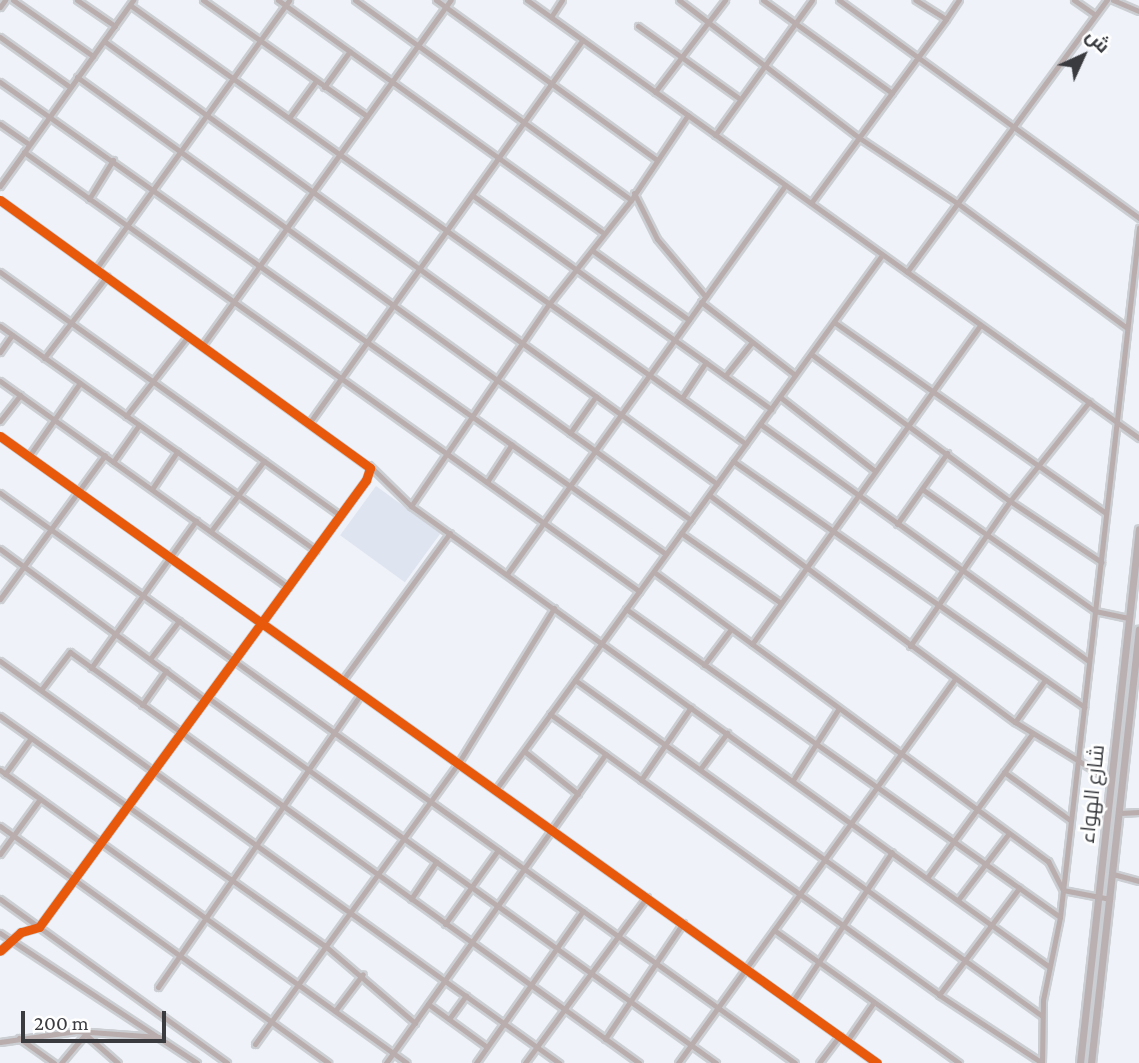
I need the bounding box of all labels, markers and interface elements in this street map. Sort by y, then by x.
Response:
north arrow [1048,21,1118,91]
text: ش [1082,25,1114,57]
street label: شارع الهواء [1074,743,1110,845]
scale bar [24,996,170,1040]
text: 200 m [34,1011,89,1035]

